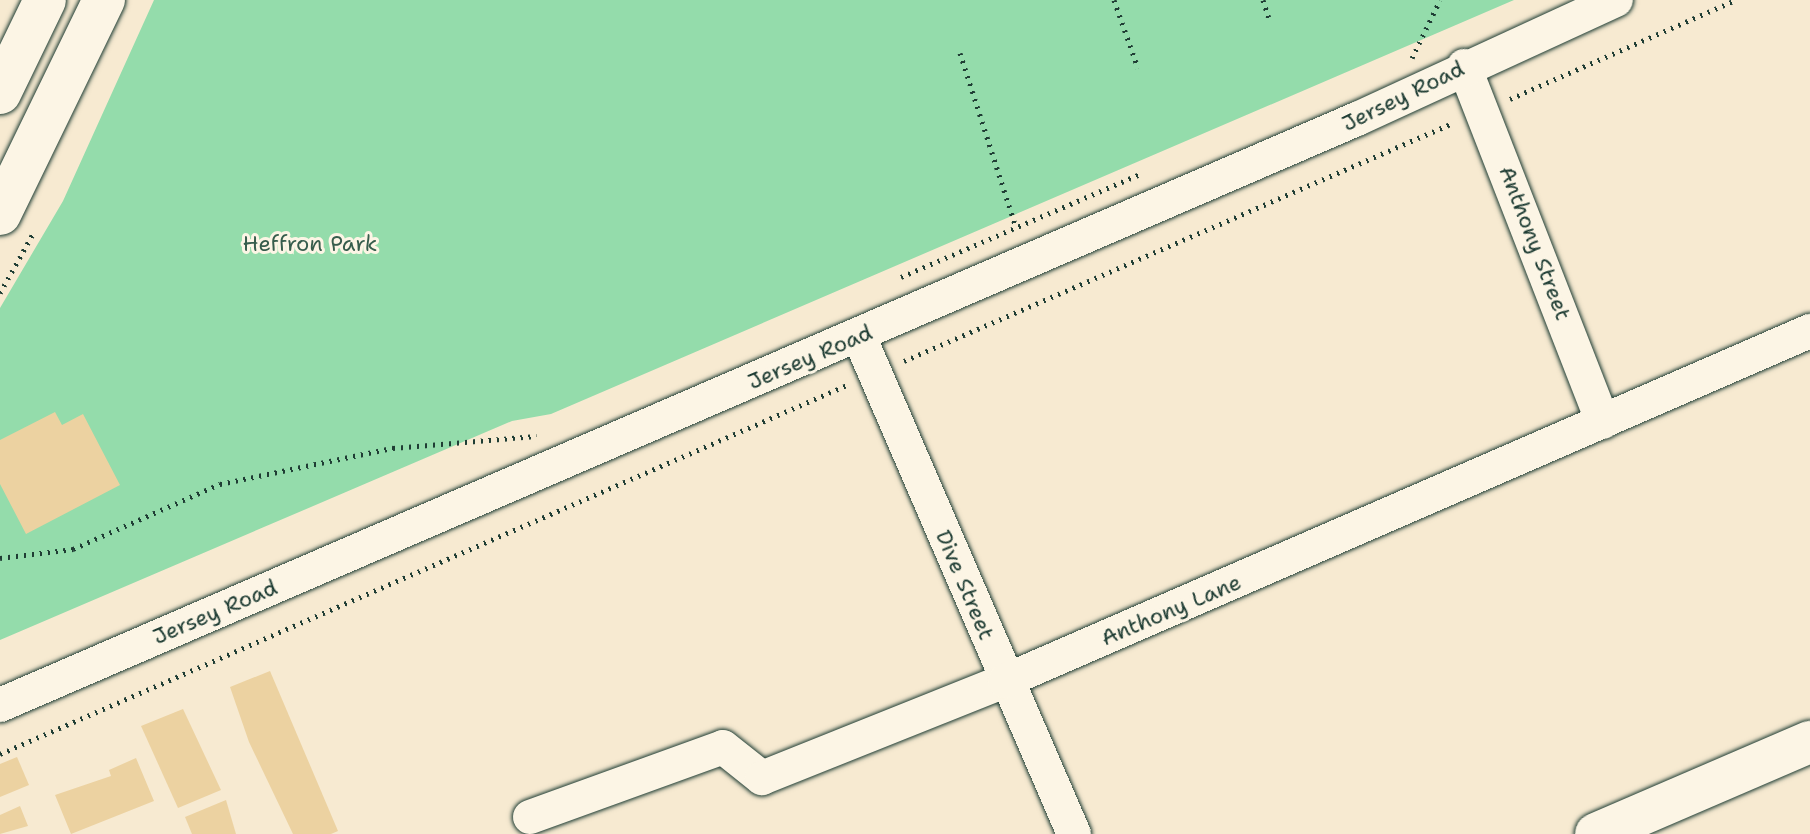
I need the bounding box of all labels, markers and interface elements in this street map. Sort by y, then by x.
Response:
street label: Jersey Road [1338,55,1468,137]
street label: Anthony Street [1493,162,1577,324]
park label: Heffron Park [243,231,377,257]
street label: Jersey Road [744,319,876,395]
street label: Dive Street [930,526,1000,644]
street label: Anthony Lane [1097,569,1245,651]
street label: Jersey Road [149,574,281,650]

